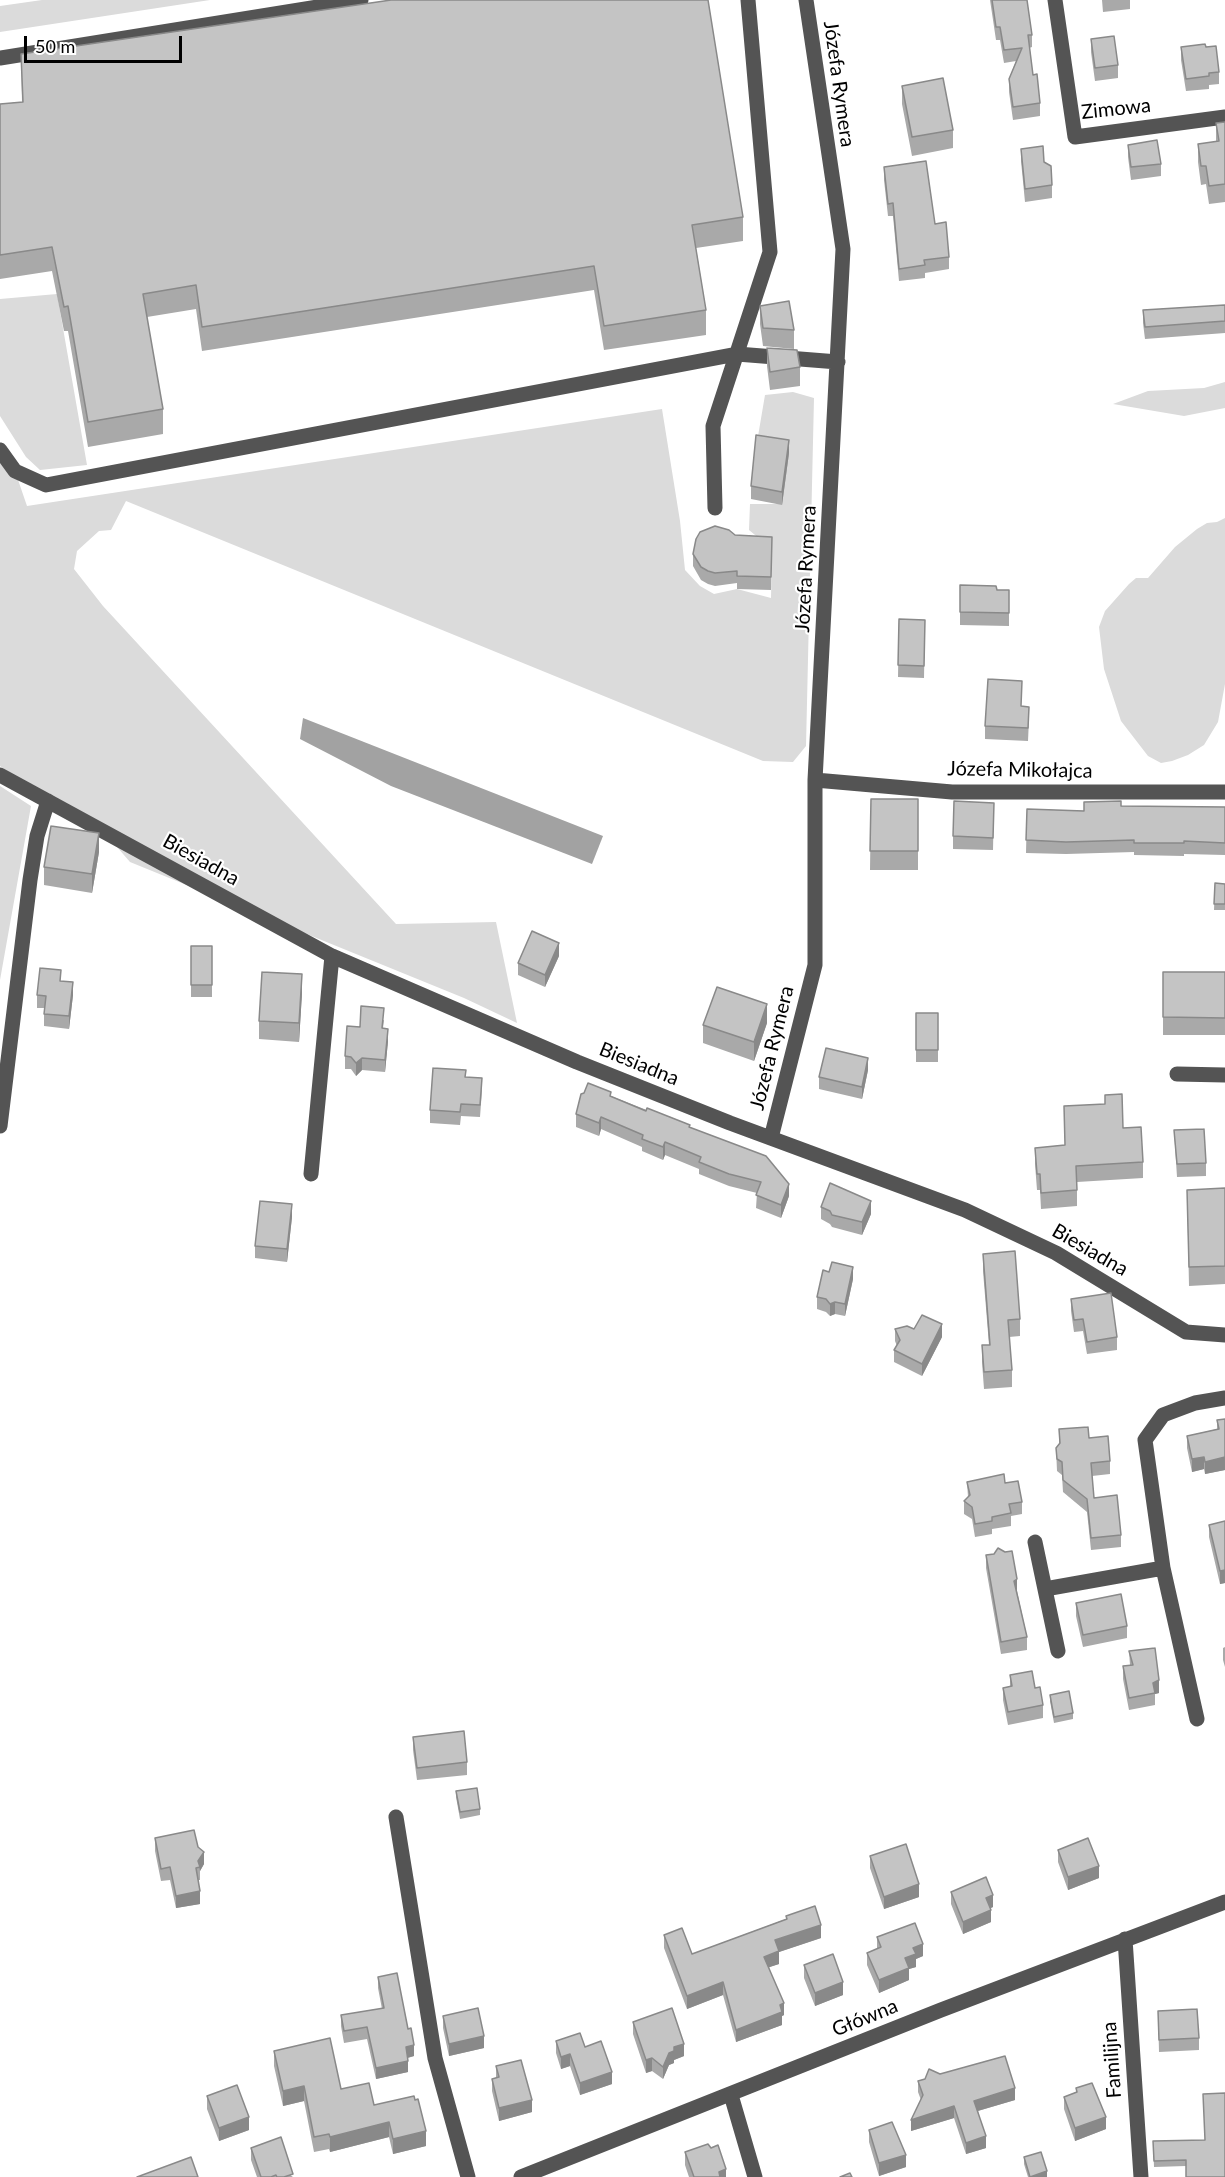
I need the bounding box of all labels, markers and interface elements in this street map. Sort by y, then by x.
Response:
street label: Józefa Rymera [818,19,860,149]
scale bar [27,24,184,62]
text: 50 m [35,35,75,57]
street label: Zimowa [1080,93,1152,125]
street label: Józefa Rymera [791,505,821,633]
street label: Józefa Mikołajca [947,757,1093,783]
street label: Biesiadna [159,829,243,891]
street label: Józefa Rymera [745,983,799,1113]
street label: Biesiadna [596,1037,682,1091]
street label: Biesiadna [1048,1219,1132,1281]
street label: Główna [829,1994,901,2042]
street label: Familijna [1097,2021,1127,2099]

